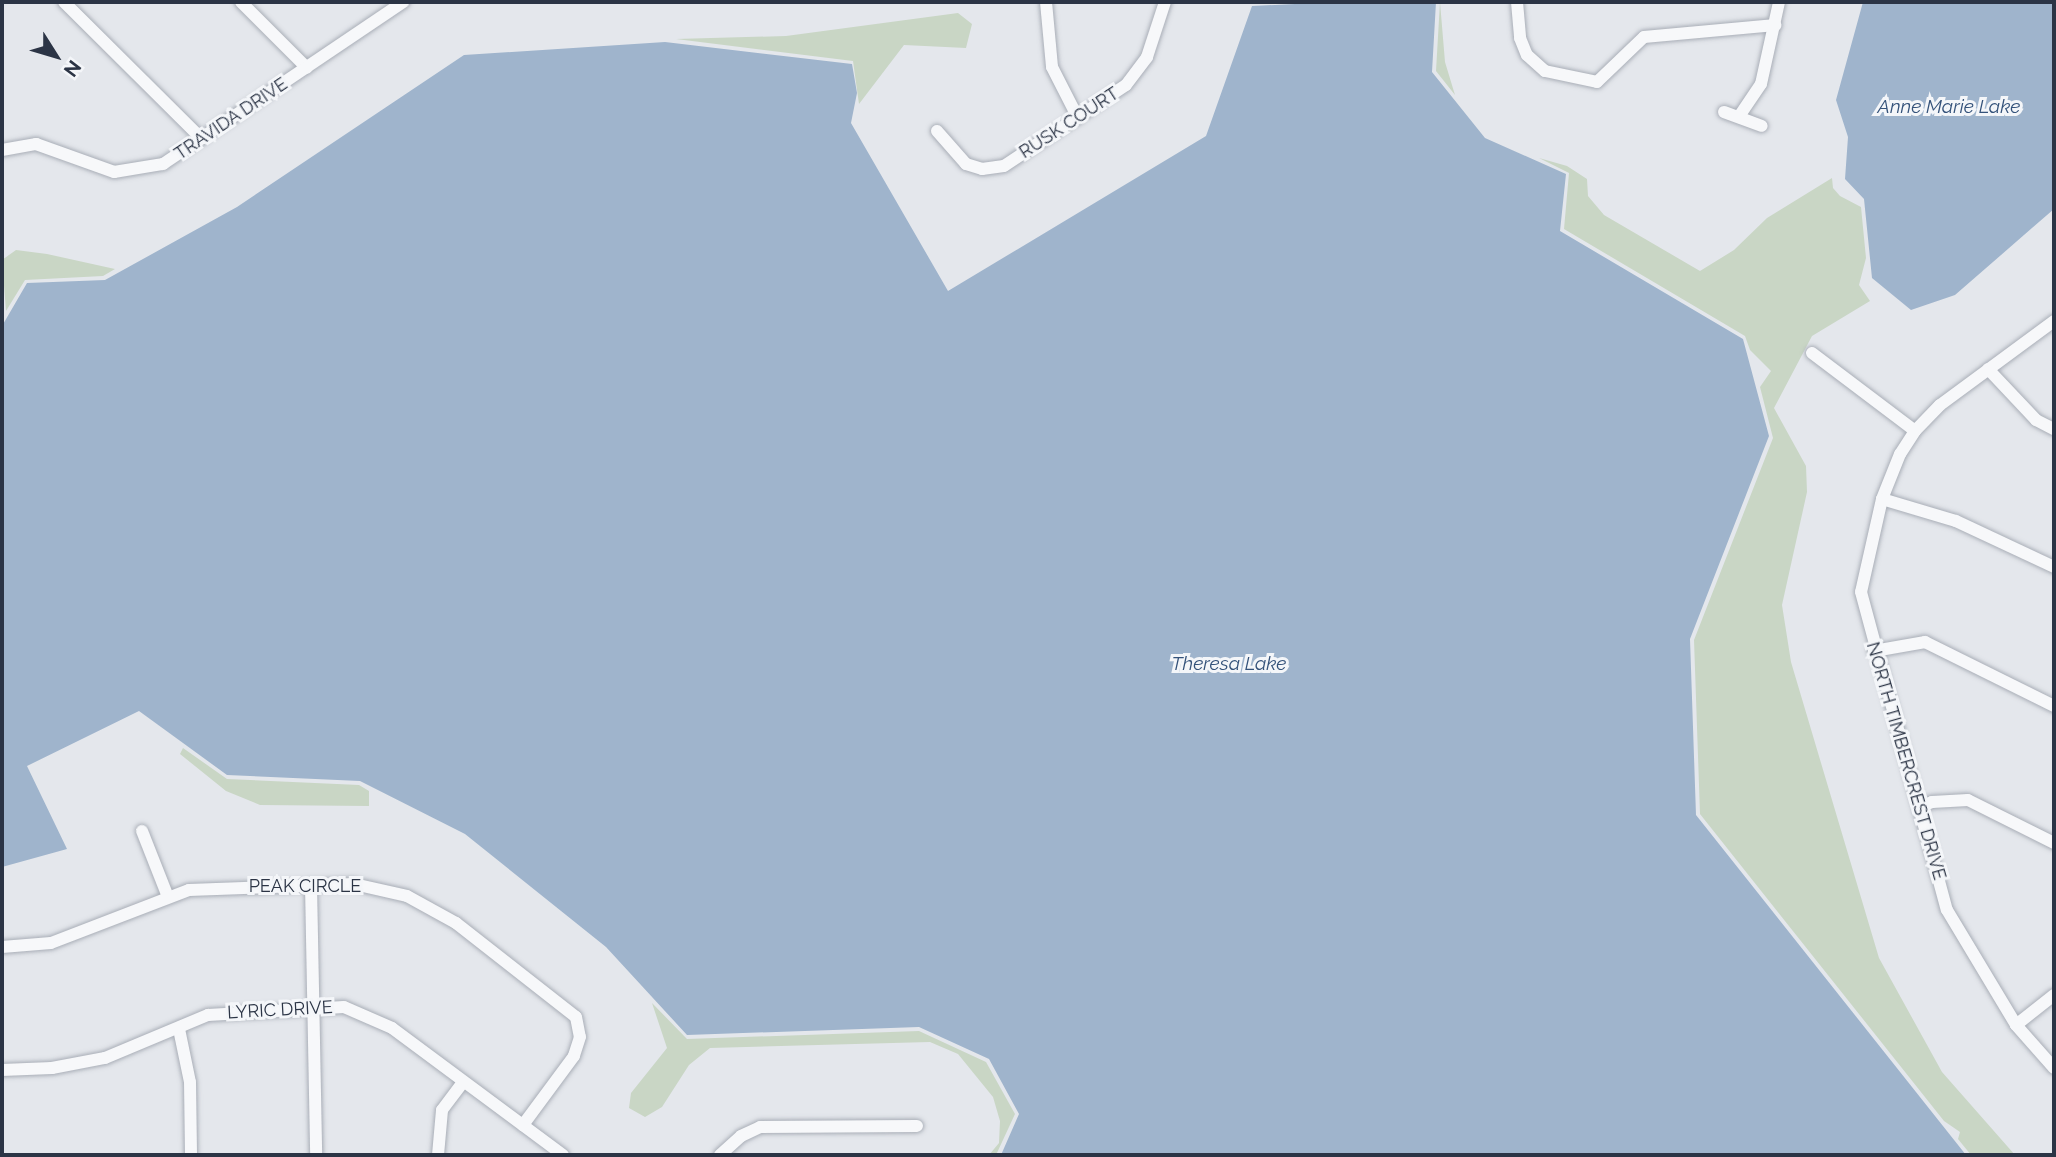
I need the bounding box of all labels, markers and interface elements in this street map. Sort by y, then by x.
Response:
north arrow [21,21,91,91]
text: N [60,56,86,81]
street label: TRAVIDA DRIVE [170,73,292,165]
street label: RUSK COURT [1015,83,1123,163]
water label: Anne Marie Lake [1878,96,2020,118]
street label: NORTH TIMBERCREST DRIVE [1862,639,1950,883]
water label: Theresa Lake [1172,653,1286,675]
street label: PEAK CIRCLE [249,875,361,897]
street label: LYRIC DRIVE [227,996,333,1024]

